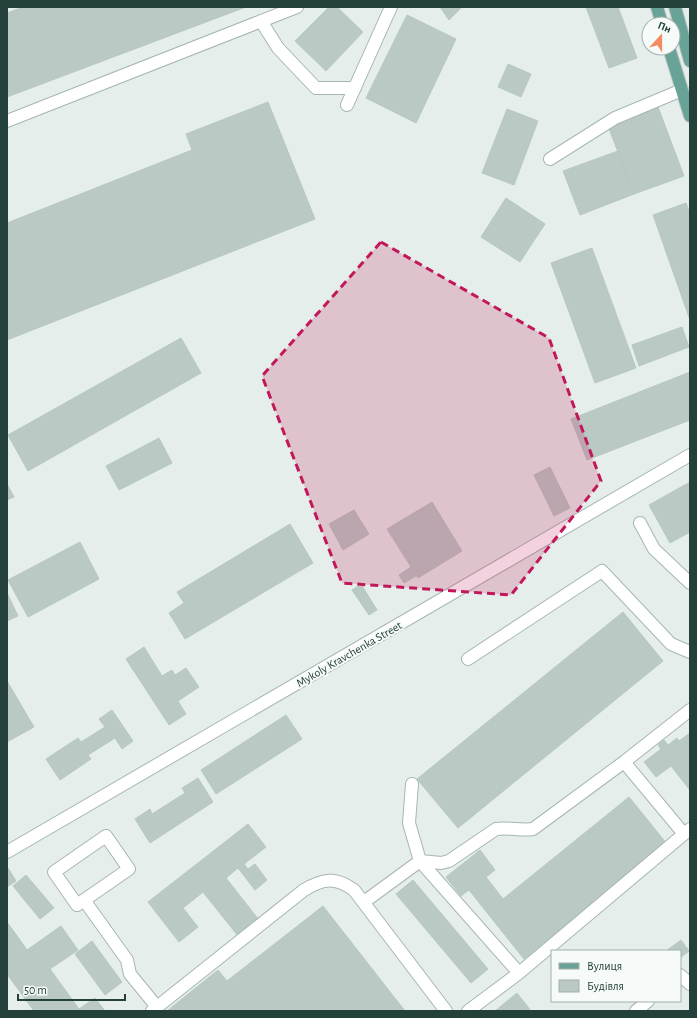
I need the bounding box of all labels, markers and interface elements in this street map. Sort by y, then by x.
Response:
north arrow [641,16,681,56]
text: Пн [656,20,673,35]
street label: Mykoly Kravchenka Street [294,619,404,690]
legend [551,950,681,1002]
text: Вулиця [587,960,622,973]
scale bar [18,976,125,1002]
text: Будівля [587,980,624,993]
text: 50 m [24,984,47,996]

